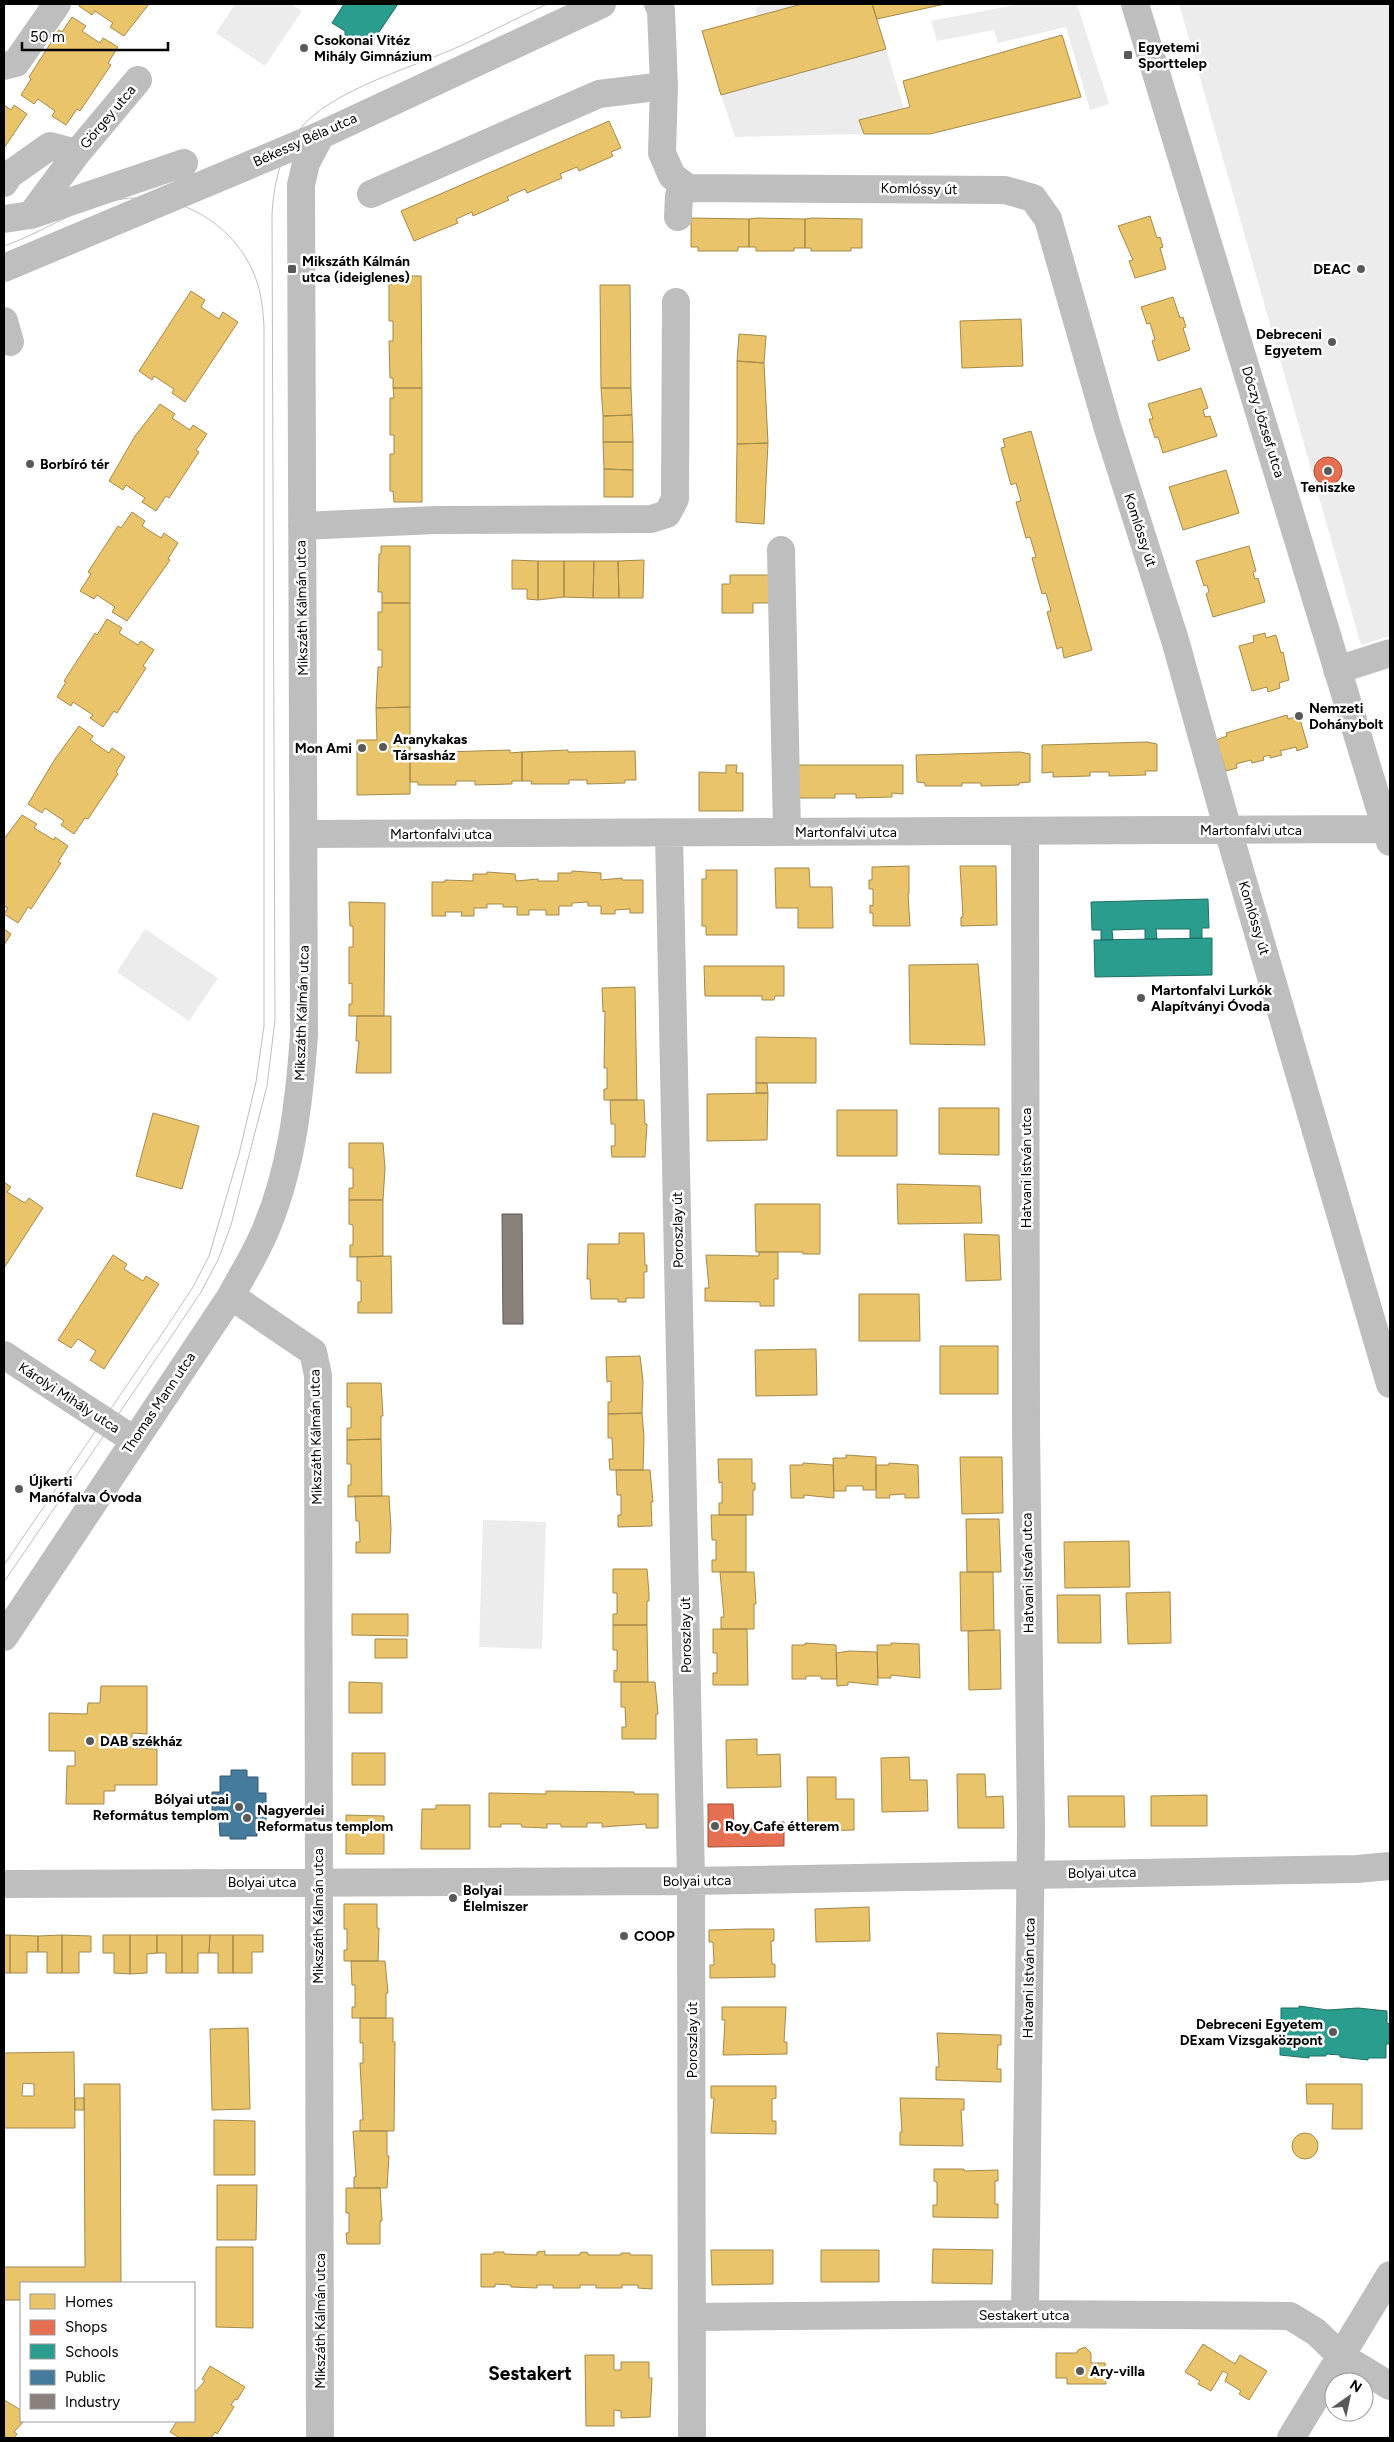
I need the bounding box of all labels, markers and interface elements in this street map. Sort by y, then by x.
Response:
scale bar [22,20,169,52]
text: 50 m [30,28,65,46]
place label: Csokonai Vitéz Mihály Gimnázium [314,32,432,65]
place label: Egyetemi Sporttelep [1138,39,1207,72]
marker: Csokonai Vitéz Mihály Gimnázium [298,42,310,54]
marker: Egyetemi Sporttelep [1122,49,1134,61]
street label: Görgey utca [76,82,140,152]
street label: Békessy Béla utca [250,109,360,171]
street label: Komlóssy út [881,180,957,198]
place label: Mikszáth Kálmán utca (ideiglenes) [302,253,410,286]
place label: DEAC [1313,261,1351,278]
marker: Mikszáth Kálmán utca (ideiglenes) [286,263,298,275]
marker: DEAC [1355,263,1367,275]
place label: Debreceni Egyetem [1256,326,1322,359]
marker: Debreceni Egyetem [1326,336,1338,348]
street label: Dóczy József utca [1238,364,1288,480]
place label: Borbíró tér [40,456,110,473]
marker: Borbíró tér [24,458,36,470]
marker: Teniszke [1322,465,1334,477]
place label: Teniszke [1301,479,1356,496]
street label: Komlóssy út [1120,491,1160,569]
street label: Mikszáth Kálmán utca [292,540,312,676]
place label: Nemzeti Dohánybolt [1309,700,1384,733]
marker: Nemzeti Dohánybolt [1293,710,1305,722]
place label: Aranykakas Társasház [393,731,468,764]
place label: Mon Ami [295,740,352,757]
marker: Aranykakas Társasház [377,741,389,753]
marker: Mon Ami [356,742,368,754]
street label: Martonfalvi utca [1200,822,1302,839]
street label: Martonfalvi utca [795,824,897,841]
street label: Martonfalvi utca [390,826,492,843]
street label: Komlóssy út [1235,879,1273,957]
street label: Mikszáth Kálmán utca [291,945,313,1081]
place label: Martonfalvi Lurkók Alapítványi Óvoda [1151,982,1272,1015]
marker: Martonfalvi Lurkók Alapítványi Óvoda [1135,992,1147,1004]
street label: Hatvani István utca [1018,1108,1035,1228]
street label: Poroszlay út [669,1192,687,1268]
street label: Thomas Mann utca [119,1349,199,1457]
street label: Károlyi Mihály utca [15,1359,123,1437]
street label: Mikszáth Kálmán utca [306,1369,326,1505]
place label: Újkerti Manófalva Óvoda [29,1473,142,1506]
marker: Újkerti Manófalva Óvoda [13,1483,25,1495]
street label: Hatvani István utca [1018,1513,1038,1633]
street label: Poroszlay út [677,1597,695,1673]
place label: DAB székház [100,1733,183,1750]
marker: DAB székház [84,1735,96,1747]
place label: Bólyai utcai Református templom [93,1791,229,1824]
marker: Bólyai utcai Református templom [233,1801,245,1813]
place label: Nagyerdei Reformatus templom [257,1802,393,1835]
marker: Nagyerdei Reformatus templom [241,1812,253,1824]
place label: Roy Cafe étterem [725,1818,839,1835]
marker: Roy Cafe étterem [709,1820,721,1832]
street label: Mikszáth Kálmán utca [310,1848,327,1984]
street label: Bolyai utca [1068,1864,1136,1882]
street label: Bolyai utca [663,1872,731,1890]
street label: Bolyai utca [228,1874,296,1891]
place label: Bolyai Élelmiszer [463,1882,529,1915]
marker: Bolyai Élelmiszer [447,1892,459,1904]
street label: Hatvani István utca [1019,1918,1039,2038]
place label: COOP [634,1928,675,1945]
marker: COOP [618,1930,630,1942]
street label: Poroszlay út [684,2002,701,2078]
place label: Debreceni Egyetem DExam Vizsgaközpont [1180,2016,1323,2049]
marker: Debreceni Egyetem DExam Vizsgaközpont [1327,2026,1339,2038]
street label: Mikszáth Kálmán utca [312,2253,329,2389]
legend [20,2282,195,2422]
text: Homes [65,2293,113,2311]
street label: Sestakert utca [979,2307,1069,2324]
text: Shops [65,2318,107,2336]
text: Schools [65,2343,118,2361]
district label: Sestakert [488,2362,572,2385]
place label: Ary-villa [1090,2363,1145,2380]
marker: Ary-villa [1074,2365,1086,2377]
text: Public [65,2368,106,2386]
north arrow [1324,2372,1374,2422]
text: N [1347,2376,1365,2397]
text: Industry [65,2393,120,2411]

